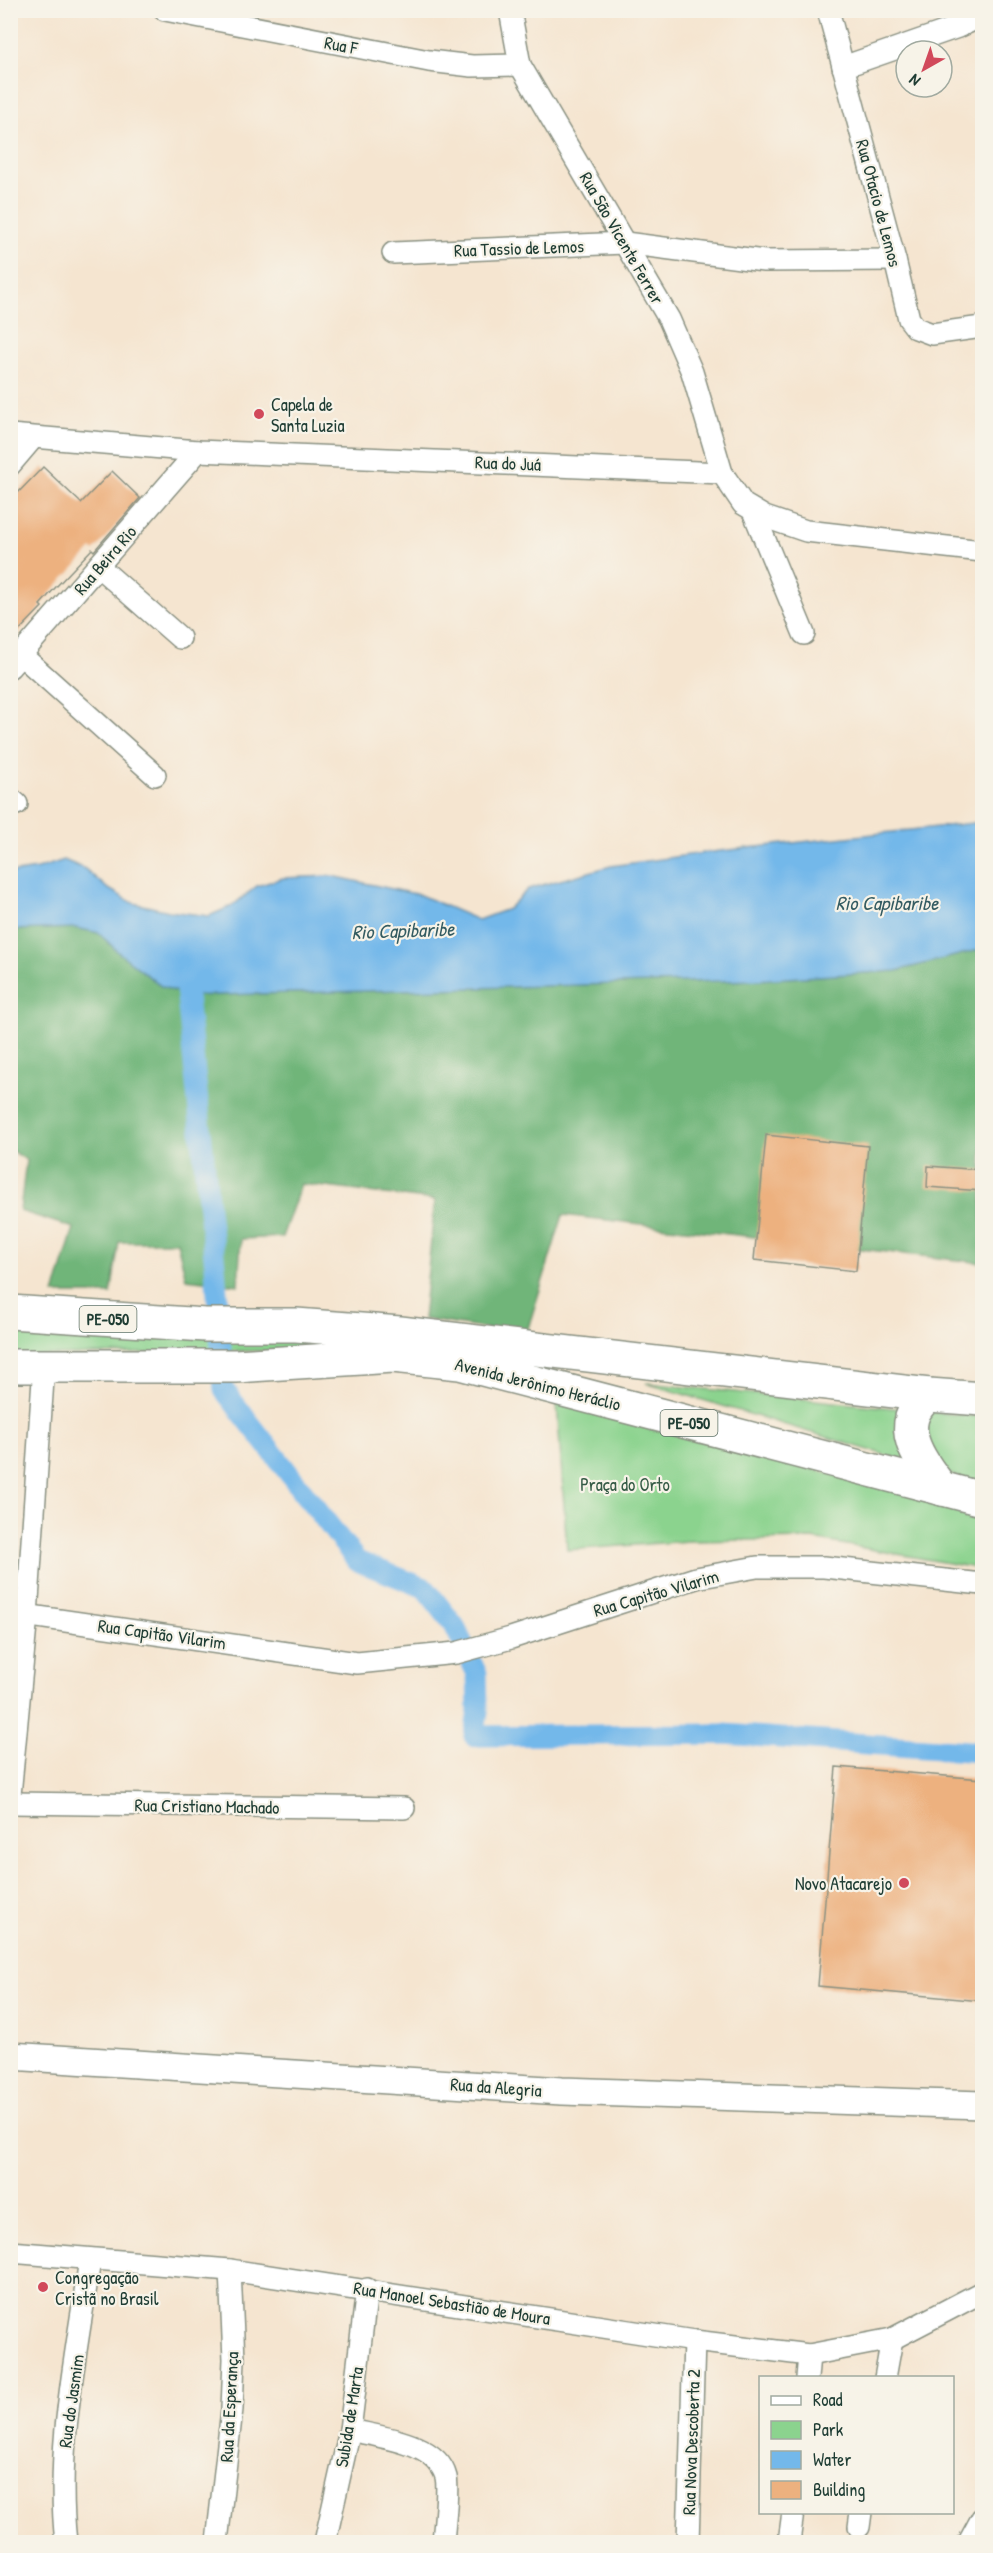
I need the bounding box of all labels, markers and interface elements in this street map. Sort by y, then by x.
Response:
street label: Rua F [322,30,361,61]
north arrow [894,39,954,99]
text: N [904,69,925,92]
street label: Rua Otacio de Lemos [850,137,908,269]
street label: Rua São Vicente Ferrer [574,167,670,309]
street label: Rua Tassio de Lemos [454,233,584,263]
place label: Capela de Santa Luzia [271,392,345,438]
marker: Capela de Santa Luzia [252,407,266,421]
street label: Rua do Juá [475,449,541,477]
street label: Rua Beira Rio [68,520,142,600]
water label: Rio Capibaribe [836,889,939,917]
water label: Rio Capibaribe [351,915,456,946]
road number: PE-050 [80,1306,136,1332]
street label: Avenida Jerônimo Heráclio [453,1351,623,1417]
road number: PE-050 [660,1410,718,1436]
park label: Praça do Orto [580,1472,670,1497]
street label: Rua Capitão Vilarim [591,1563,721,1623]
street label: Rua Capitão Vilarim [96,1613,228,1655]
street label: Rua Cristiano Machado [134,1792,280,1820]
place label: Novo Atacarejo [795,1871,892,1896]
marker: Novo Atacarejo [897,1876,911,1890]
street label: Rua da Alegria [449,2071,543,2103]
place label: Congregação Cristã no Brasil [55,2265,159,2311]
street label: Rua Manoel Sebastião de Moura [352,2275,552,2331]
marker: Congregação Cristã no Brasil [36,2280,50,2294]
street label: Rua da Esperança [214,2351,244,2463]
street label: Rua do Jasmim [52,2353,90,2449]
street label: Subida de Marta [329,2365,369,2469]
street label: Rua Nova Descoberta 2 [676,2368,706,2515]
legend [759,2376,954,2514]
text: Road [813,2387,843,2412]
text: Park [813,2417,844,2442]
text: Water [813,2447,851,2472]
text: Building [813,2477,865,2502]

